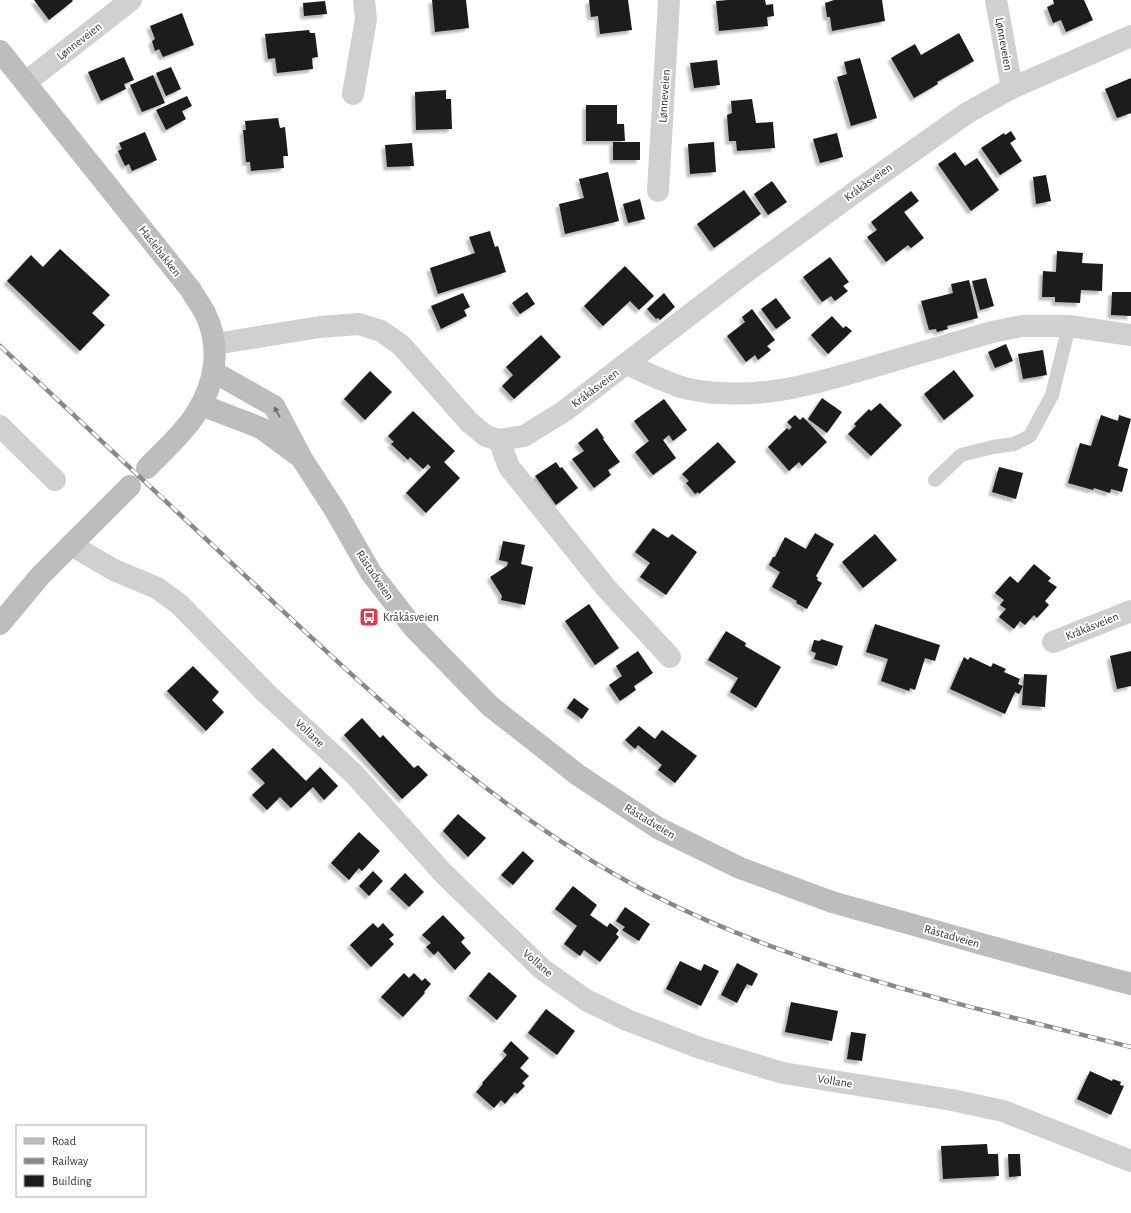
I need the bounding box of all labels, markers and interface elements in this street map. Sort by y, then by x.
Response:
street label: Lønneveien [993,17,1015,71]
street label: Lønneveien [54,20,104,62]
street label: Lønneveien [656,69,672,123]
street label: Kråkåsveien [842,161,894,203]
street label: Haslebakken [137,223,183,279]
street label: Kråkåsveien [569,366,621,410]
one-way arrow [273,406,280,418]
street label: Råstadveien [354,548,396,602]
bus stop icon: Kråkåsveien [358,606,380,628]
street label: Kråkåsveien [1064,610,1120,642]
place label: Kråkåsveien [383,611,439,623]
street label: Vollane [293,717,327,749]
street label: Råstadveien [622,801,678,841]
street label: Råstadveien [923,922,981,950]
street label: Vollane [521,947,555,979]
street label: Vollane [817,1072,853,1090]
legend [16,1125,146,1197]
text: Road [52,1135,76,1147]
text: Railway [52,1155,88,1168]
text: Building [52,1175,92,1187]

